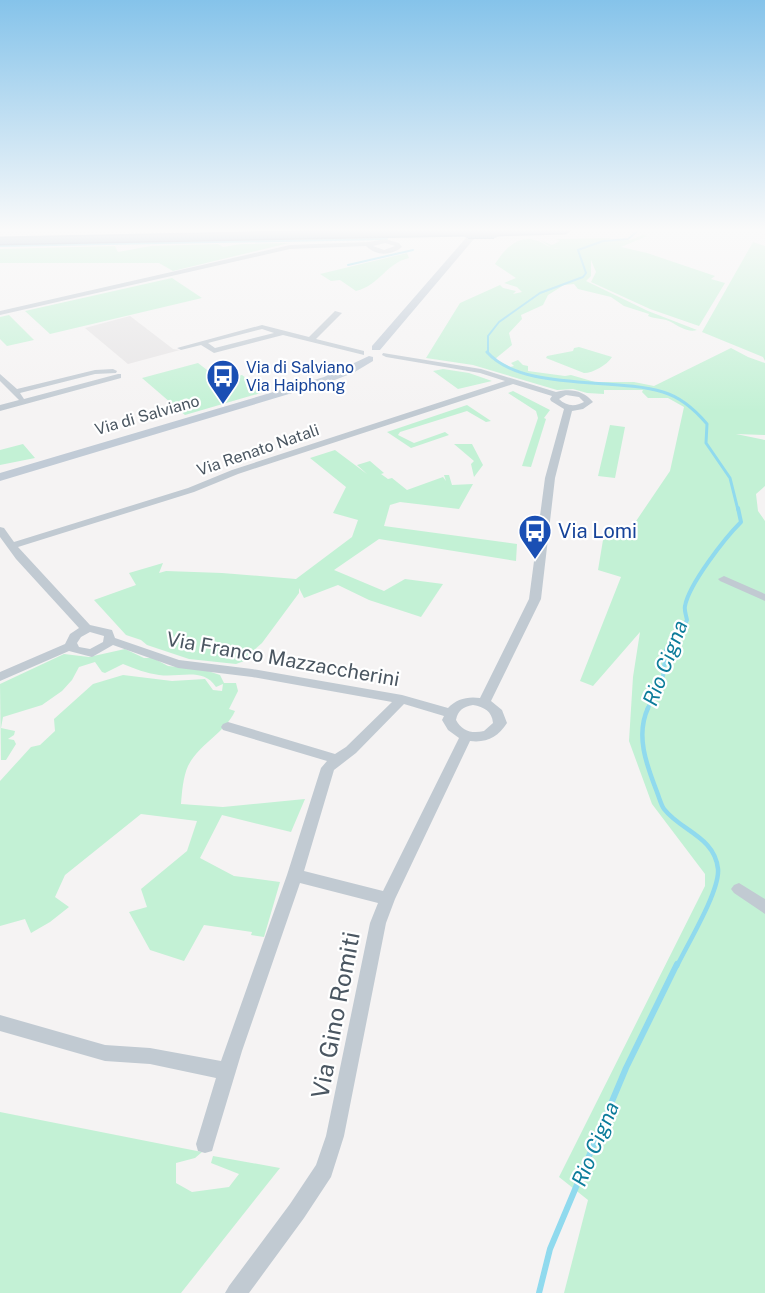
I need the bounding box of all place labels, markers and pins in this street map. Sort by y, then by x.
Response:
bus stop icon: Via di Salviano Via Haiphong [205,358,241,405]
place label: Via di Salviano Via Haiphong [246,358,354,395]
bus stop icon: Via Lomi [517,513,553,560]
place label: Via Lomi [558,519,637,543]

